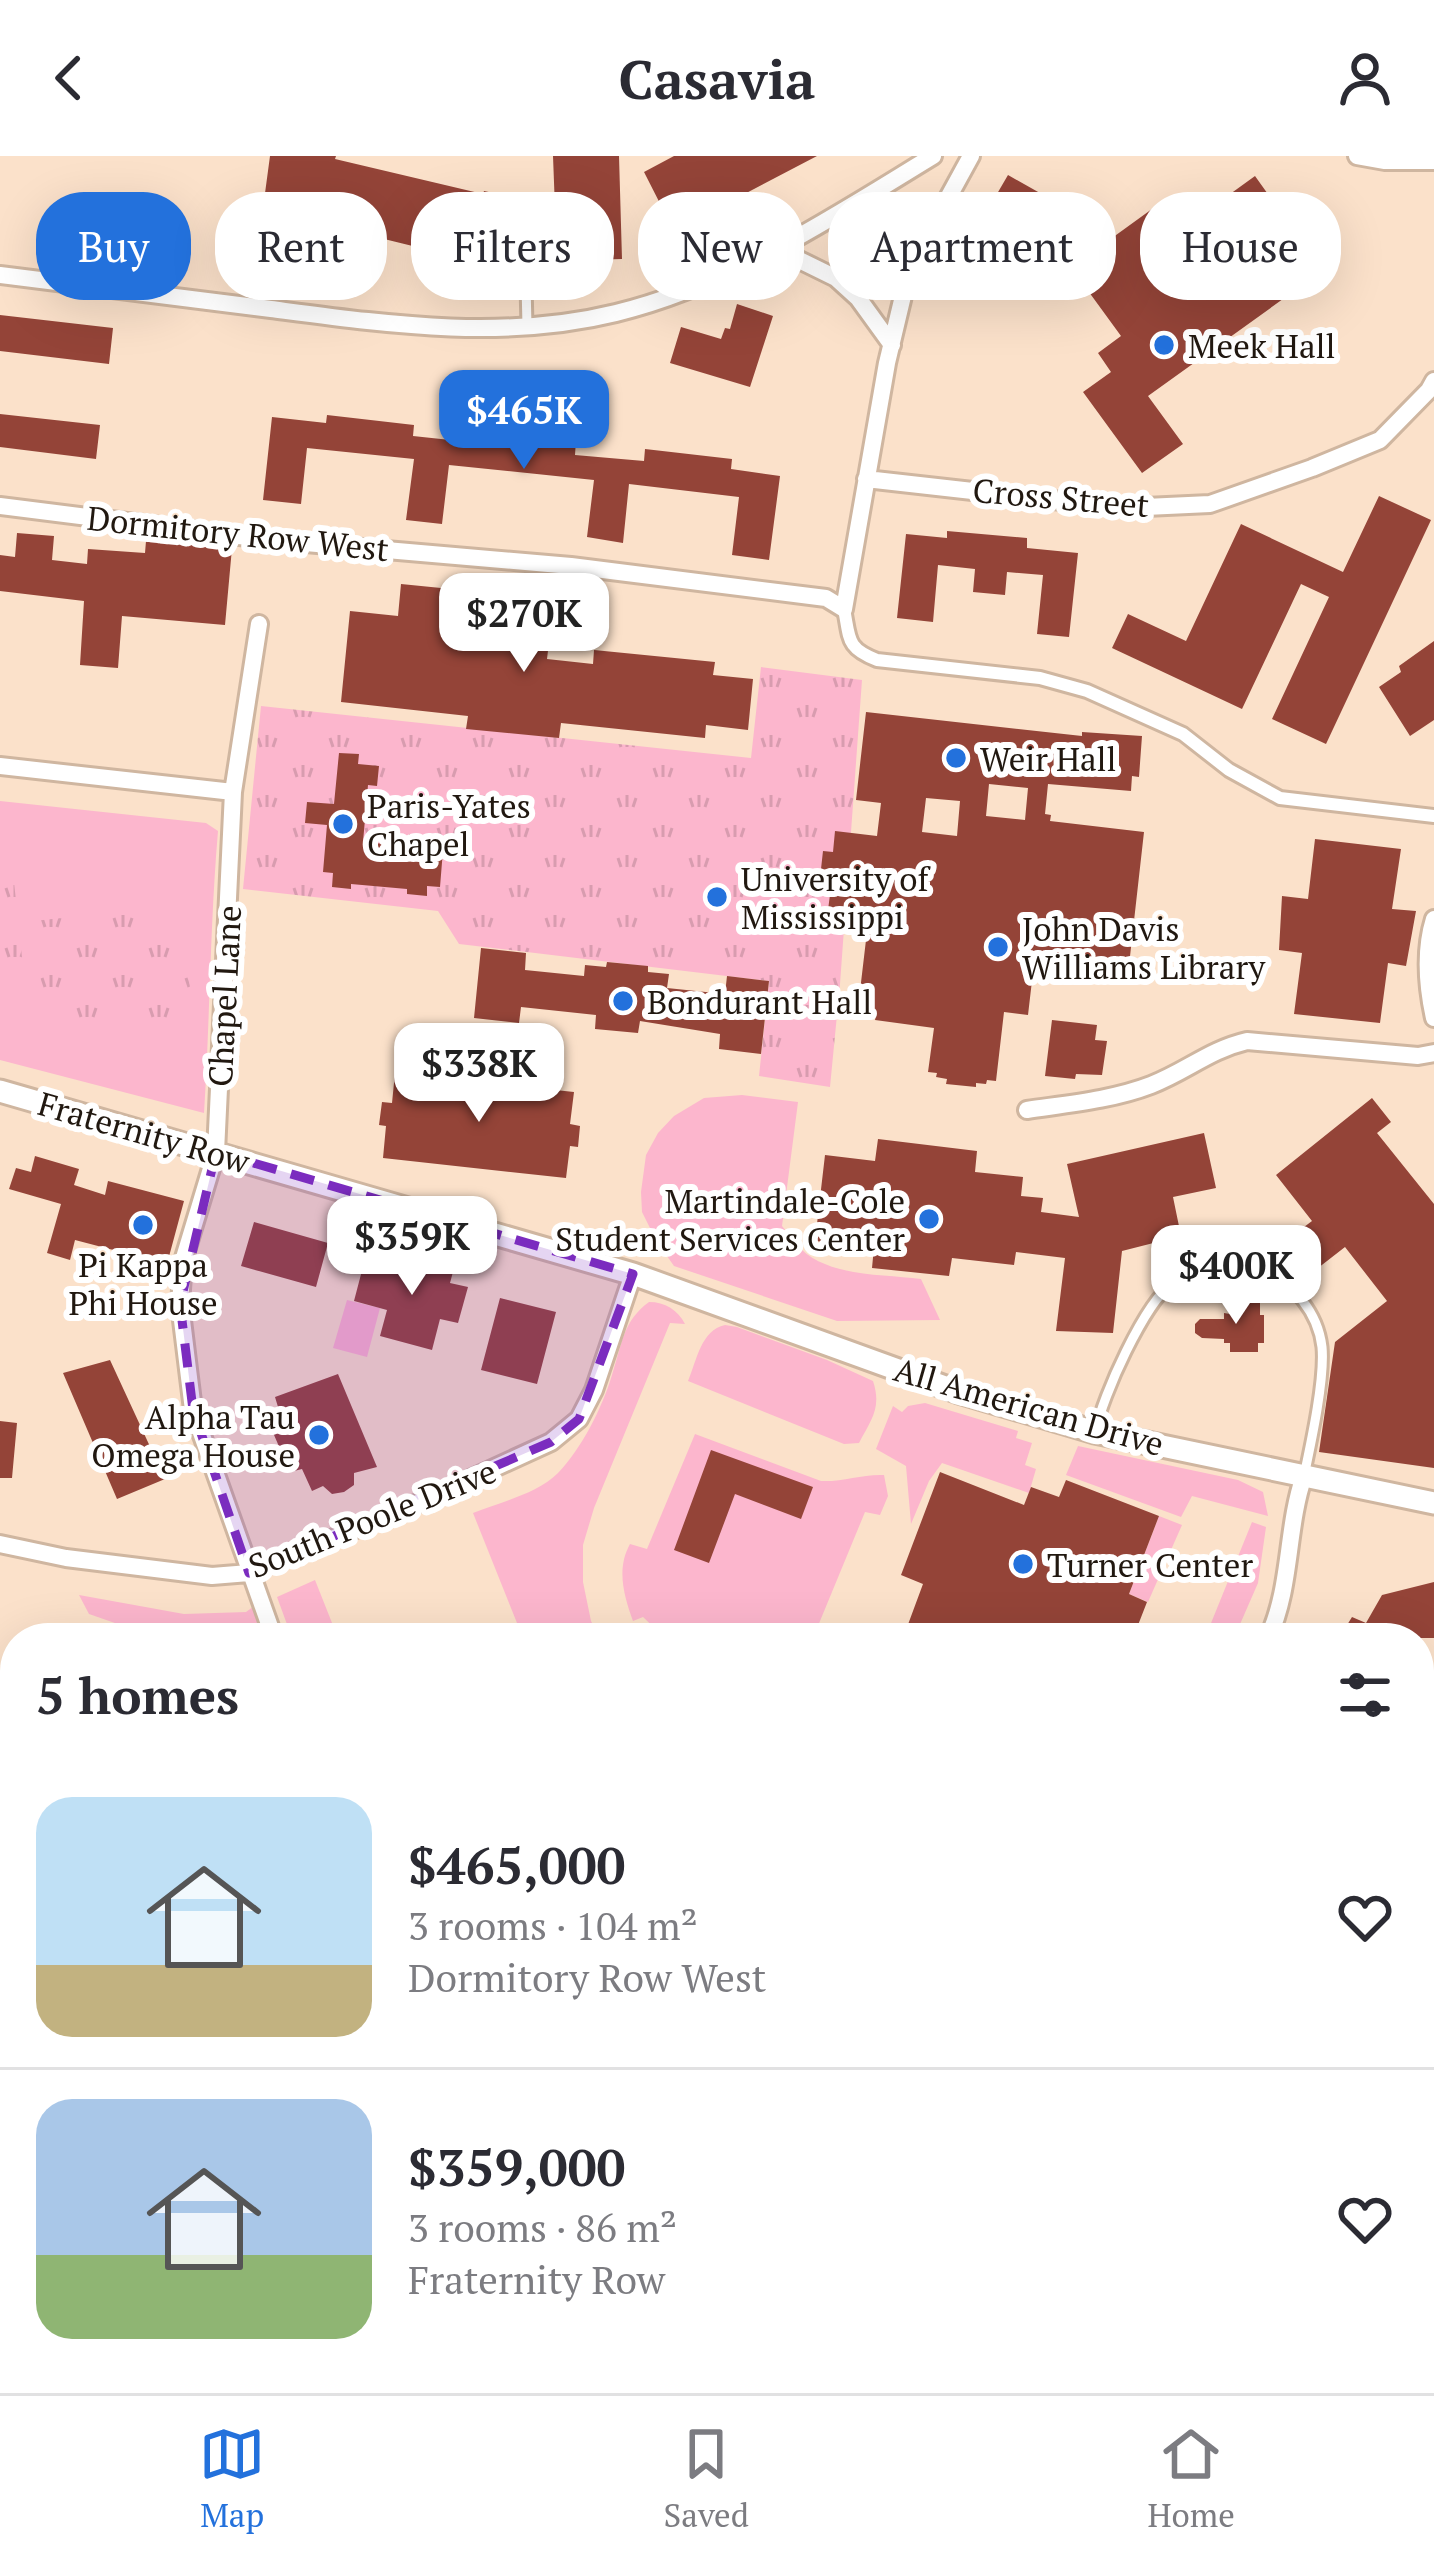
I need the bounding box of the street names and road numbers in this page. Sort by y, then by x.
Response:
street label: Cross Street [971,468,1151,526]
street label: Dormitory Row West [85,496,391,570]
street label: Chapel Lane [198,904,250,1088]
street label: Fraternity Row [34,1081,255,1183]
street label: All American Drive [889,1347,1169,1465]
street label: South Poole Drive [242,1449,502,1587]

